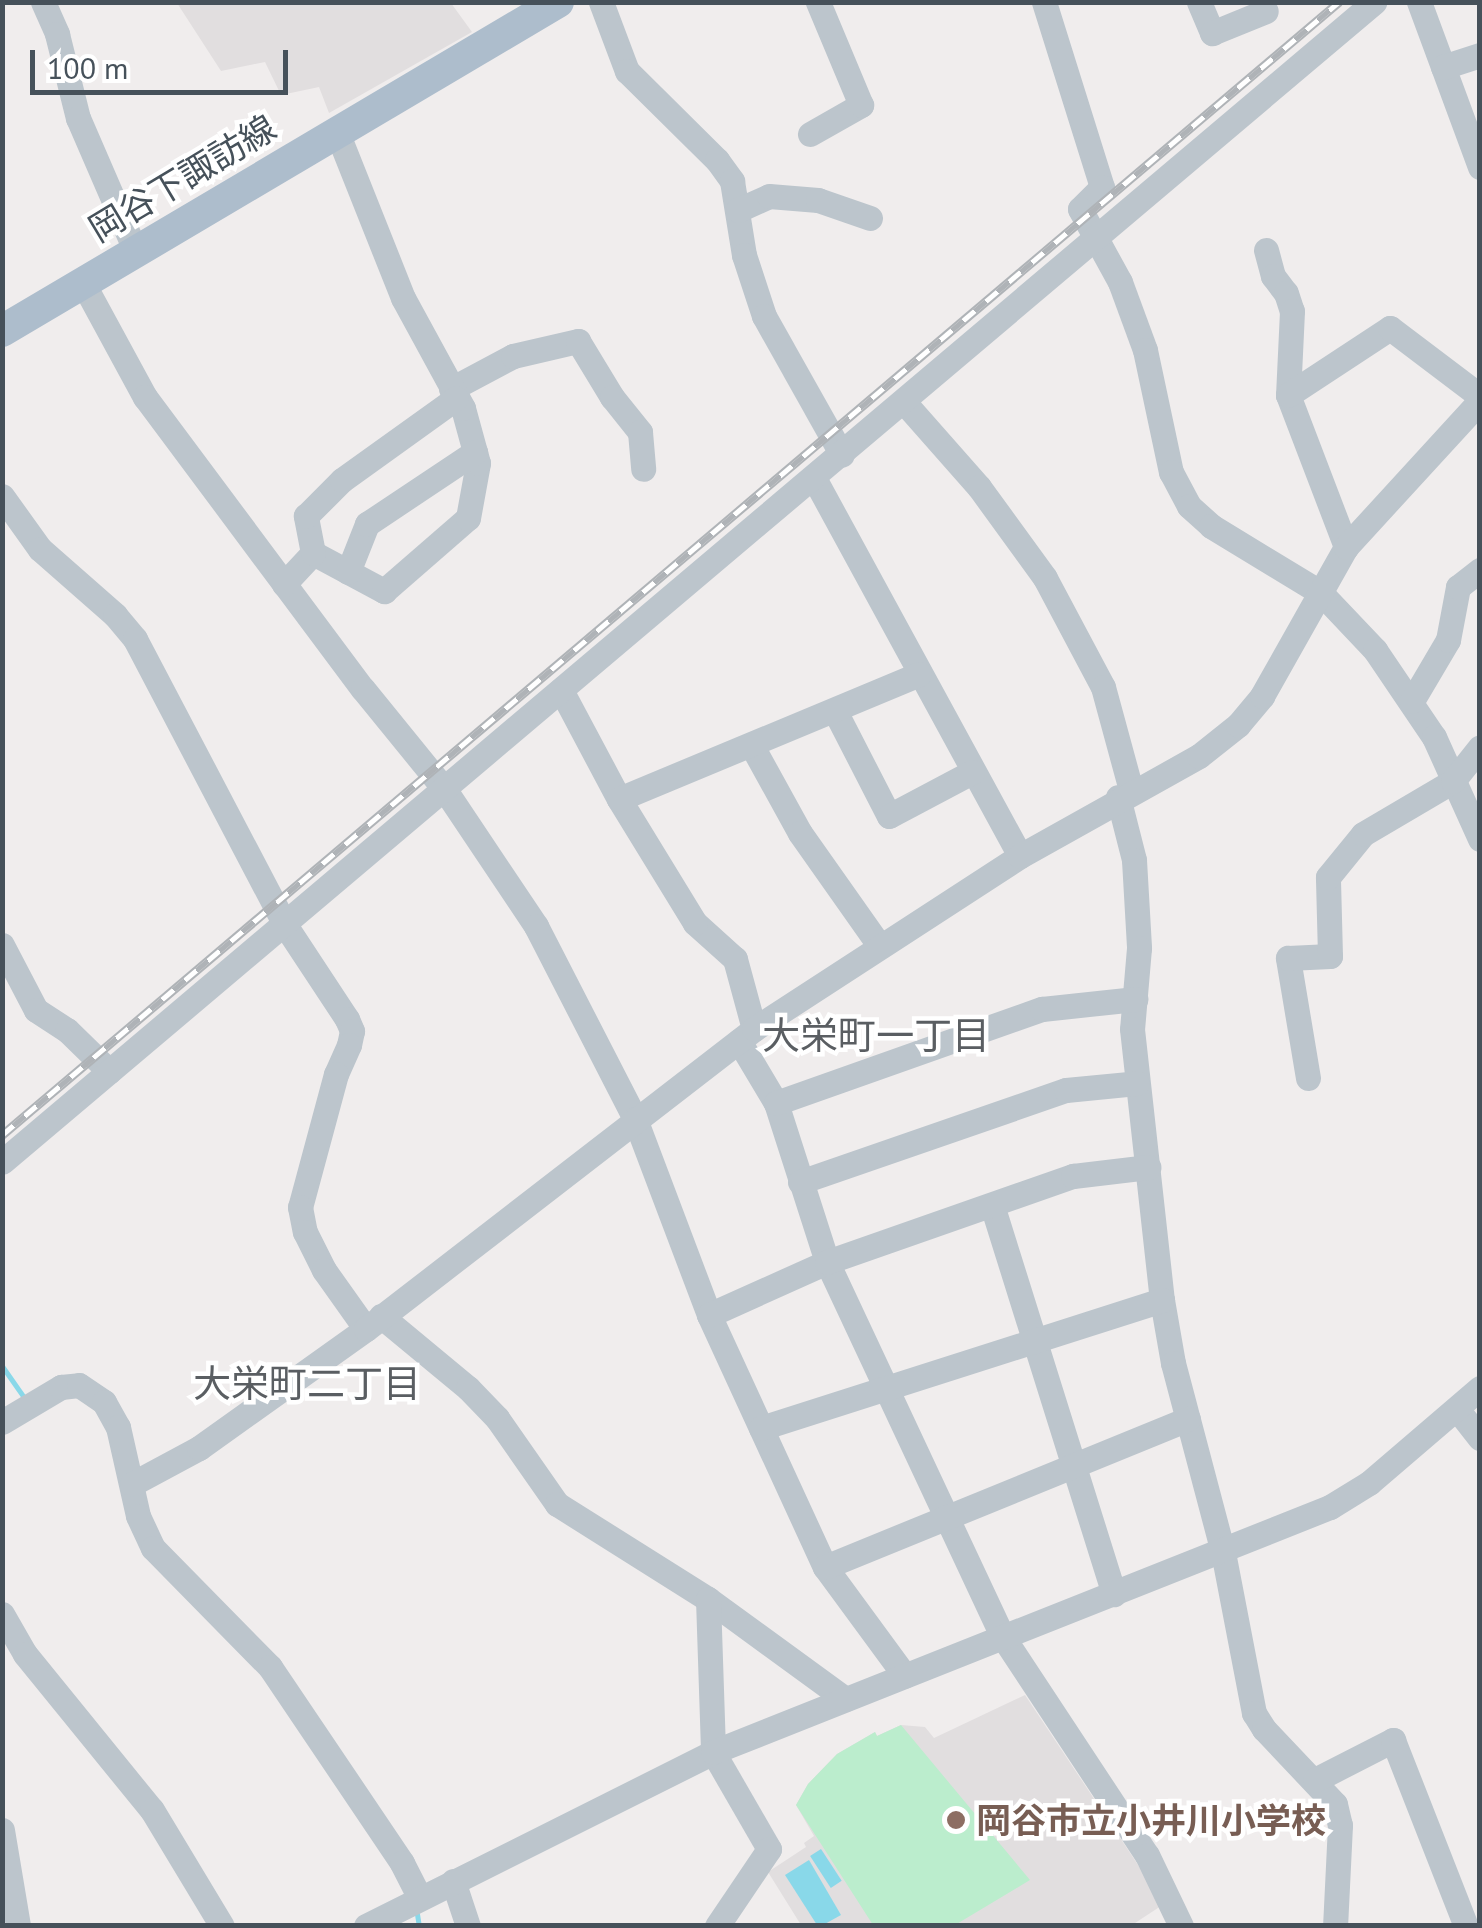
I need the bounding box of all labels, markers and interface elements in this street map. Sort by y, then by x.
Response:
scale bar [35,30,292,92]
text: 100 m [47,48,128,87]
street label: 岡谷下諏訪線 [81,106,283,250]
district label: 大栄町一丁目 [762,1012,990,1058]
district label: 大栄町二丁目 [193,1360,421,1406]
place label: 岡谷市立小井川小学校 [976,1799,1326,1841]
marker: 岡谷市立小井川小学校 [945,1809,967,1831]

